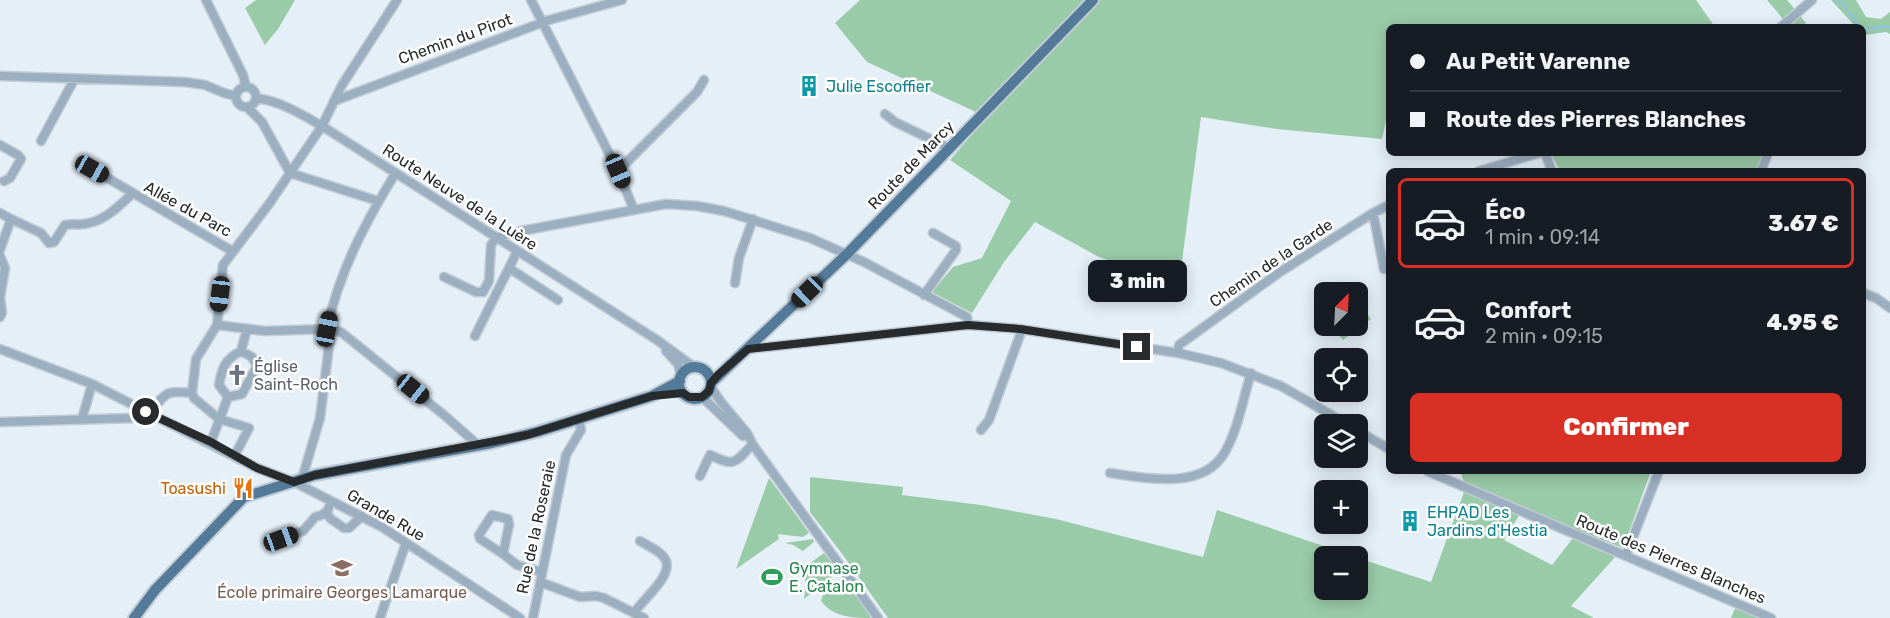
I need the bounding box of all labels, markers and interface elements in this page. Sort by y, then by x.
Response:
street label: Chemin du Pirot [396,10,514,68]
text: Au Petit Varenne [1446,48,1630,75]
building icon: Julie Escoffier [797,74,821,98]
place label: Julie Escoffier [826,77,931,96]
text: Route des Pierres Blanches [1446,106,1746,133]
street label: Route de Marcy [864,117,958,213]
street label: Route Neuve de la Luère [379,140,541,254]
car [603,151,633,191]
car [72,152,112,186]
street label: Allée du Parc [141,177,235,241]
icon: car [1413,196,1467,250]
text: Éco [1485,198,1525,225]
text: 3.67 € [1768,210,1839,237]
street label: Chemin de la Garde [1206,215,1336,311]
text: 1 min · 09:14 [1485,225,1600,249]
callout: 3 min [1088,260,1186,302]
text: 3 min [1110,269,1165,293]
car [788,273,826,311]
car [209,275,231,313]
north arrow [1314,282,1368,336]
map controls [1314,282,1368,600]
icon: car [1413,295,1467,349]
text: Confort [1485,297,1571,324]
text: 4.95 € [1766,309,1839,336]
car [315,310,339,348]
text: 2 min · 09:15 [1485,324,1603,348]
route end [1123,333,1150,360]
button: locate [1314,348,1368,402]
place label: Église Saint-Roch [254,357,338,394]
church icon: Église Saint-Roch [225,363,249,387]
car [393,371,433,407]
button: Confirmer [1410,393,1842,462]
route start [132,398,159,425]
button: layers [1314,414,1368,468]
street label: Rue de la Roseraie [513,458,559,596]
restaurant icon: Toasushi [231,476,255,500]
place label: Toasushi [161,479,226,498]
button: + [1314,480,1368,534]
street label: Grande Rue [344,485,428,545]
place label: EHPAD Les Jardins d'Hestia [1427,503,1548,540]
building icon: EHPAD Les Jardins d'Hestia [1398,509,1422,533]
street label: Route des Pierres Blanches [1573,510,1769,608]
car [261,524,301,554]
button: − [1314,546,1368,600]
school or university icon: École primaire Georges Lamarque [330,556,354,580]
place label: Gymnase E. Catalon [789,559,864,596]
sports icon: Gymnase E. Catalon [760,565,784,589]
place label: École primaire Georges Lamarque [217,583,467,602]

